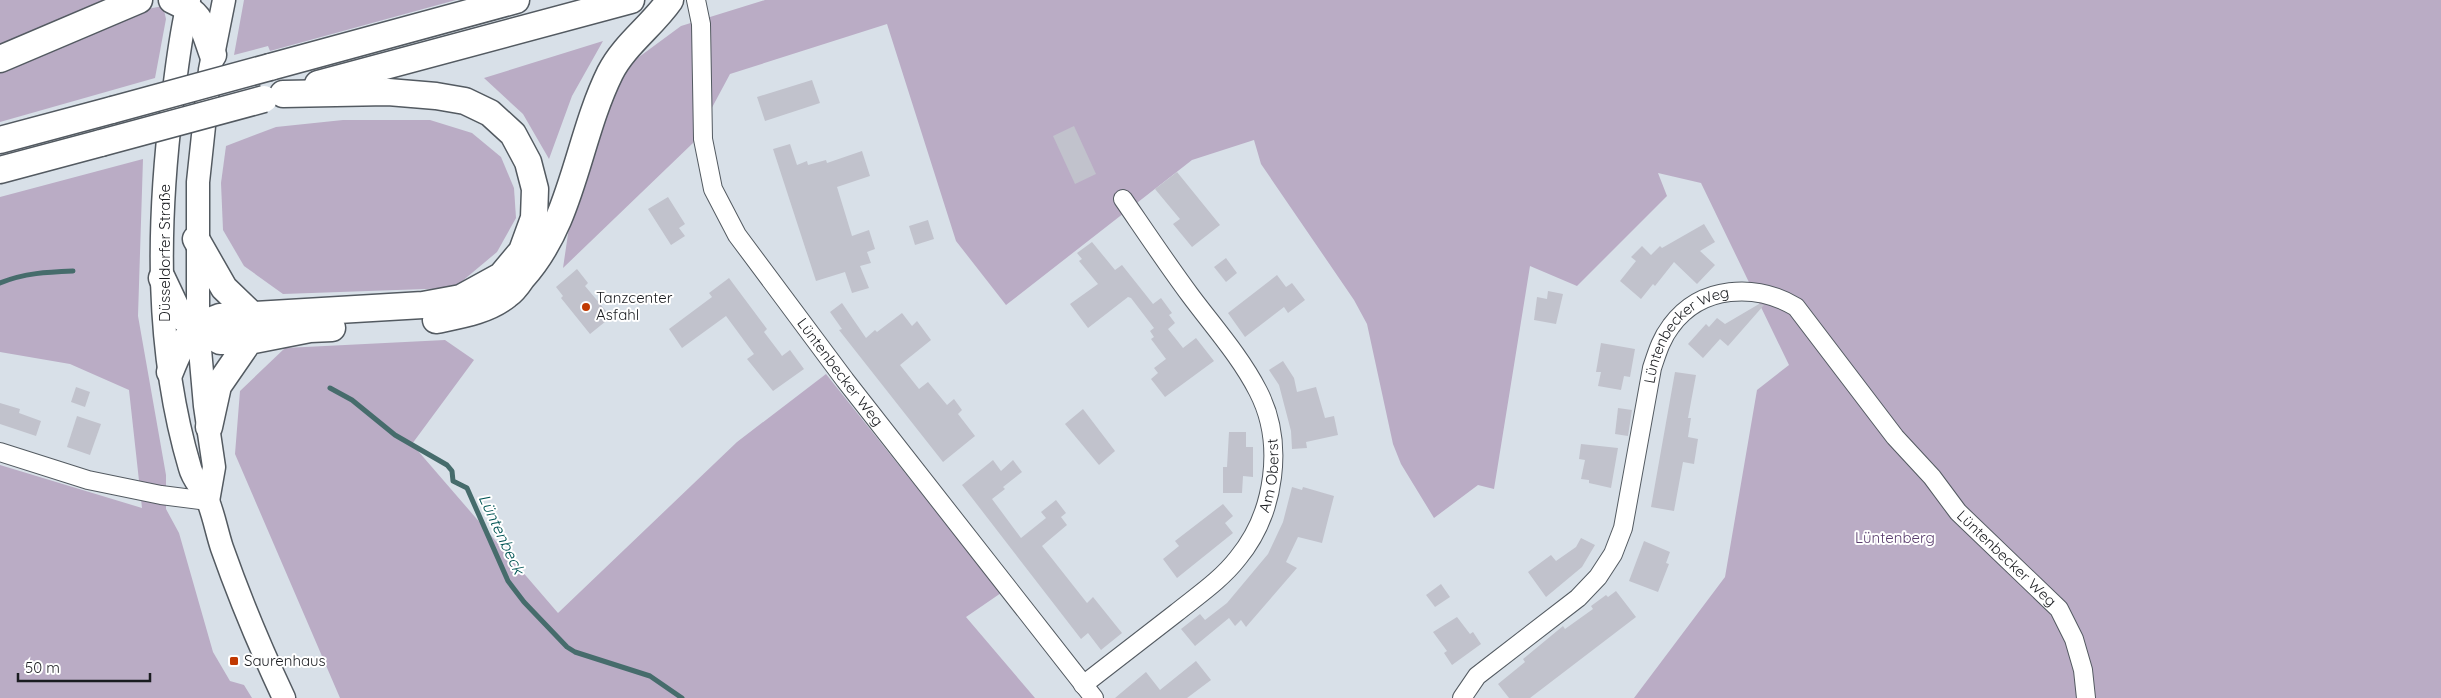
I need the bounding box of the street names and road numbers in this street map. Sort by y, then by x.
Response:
street label: Düsseldorfer Straße [155,184,174,322]
street label: Lüntenbecker Weg [1639,282,1730,385]
street label: Lüntenbecker Weg [793,314,888,430]
street label: Am Oberst [1254,438,1282,515]
street label: Lüntenbecker Weg [1953,506,2061,610]

